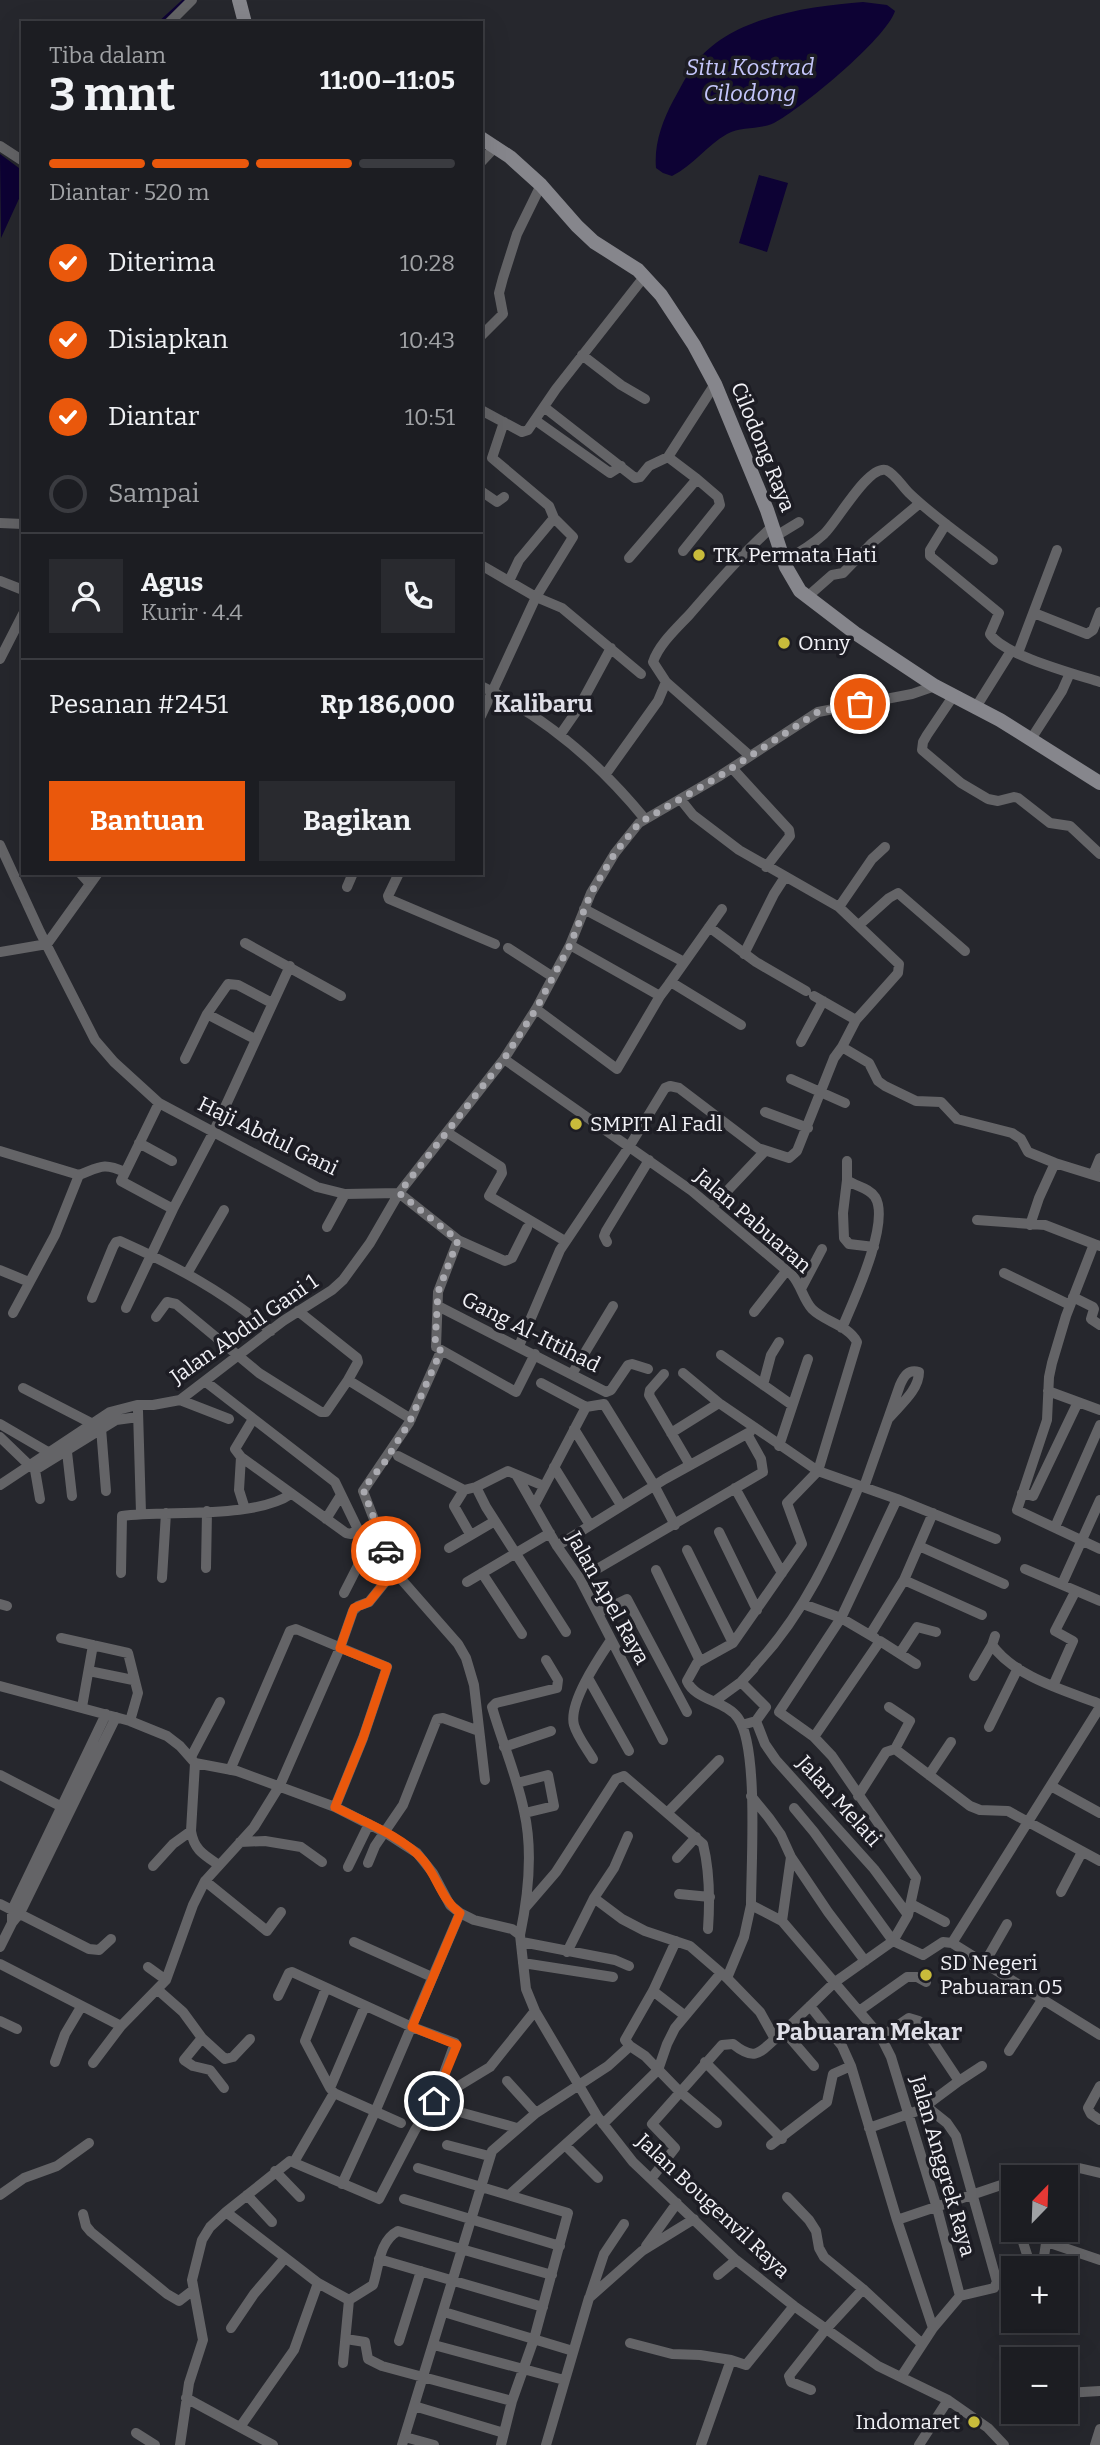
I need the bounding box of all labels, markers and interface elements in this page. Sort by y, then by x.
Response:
text: Tiba dalam [49,41,166,69]
water label: Situ Kostrad Cilodong [686,53,814,107]
text: 11:00–11:05 [320,65,455,96]
text: 3 mnt [49,67,175,122]
text: Diantar · 520 m [49,178,209,206]
icon: check [49,244,87,282]
text: Diterima [108,247,215,278]
text: 10:28 [400,249,455,277]
icon: check [49,321,87,359]
text: Disiapkan [108,324,228,355]
text: 10:43 [400,326,455,354]
street label: Cilodong Raya [725,378,801,516]
icon: check [49,398,87,436]
text: Diantar [108,401,199,432]
text: 10:51 [405,403,455,431]
text: Sampai [108,478,200,509]
place label: TK. Permata Hati [713,542,877,568]
marker: TK. Permata Hati [691,547,707,563]
button: person [49,559,123,633]
button: phone [381,559,455,633]
text: Agus [141,567,203,598]
text: Kurir · 4.4 [141,598,243,626]
place label: Onny [798,630,851,656]
marker: Onny [776,635,792,651]
pin [830,674,890,734]
icon: bag [841,685,879,723]
text: Pesanan #2451 [49,689,228,720]
text: Rp 186,000 [320,689,455,720]
district label: Kalibaru [493,690,593,718]
button: Bantuan [49,781,245,861]
button: Bagikan [259,781,455,861]
street label: Haji Abdul Gani [194,1091,342,1181]
place label: SMPIT Al Fadl [590,1111,722,1137]
marker: SMPIT Al Fadl [568,1116,584,1132]
street label: Jalan Pabuaran [689,1163,817,1279]
street label: Jalan Abdul Gani 1 [164,1268,323,1390]
street label: Gang Al-Ittihad [457,1286,605,1378]
courier [351,1516,421,1586]
street label: Jalan Apel Raya [560,1526,655,1669]
icon: car [367,1532,405,1570]
street label: Jalan Melati [791,1749,887,1852]
place label: SD Negeri Pabuaran 05 [940,1950,1062,2000]
marker: SD Negeri Pabuaran 05 [918,1967,934,1983]
district label: Pabuaran Mekar [776,2018,962,2046]
pin [404,2071,464,2131]
street label: Jalan Anggrek Raya [904,2072,981,2260]
icon: home [415,2082,453,2120]
street label: Jalan Bougenvil Raya [630,2127,796,2284]
north arrow [1001,2165,1078,2242]
map controls [1001,2165,1078,2424]
button: + [1001,2256,1078,2333]
button: − [1001,2347,1078,2424]
place label: Indomaret [855,2409,960,2435]
marker: Indomaret [966,2414,982,2430]

